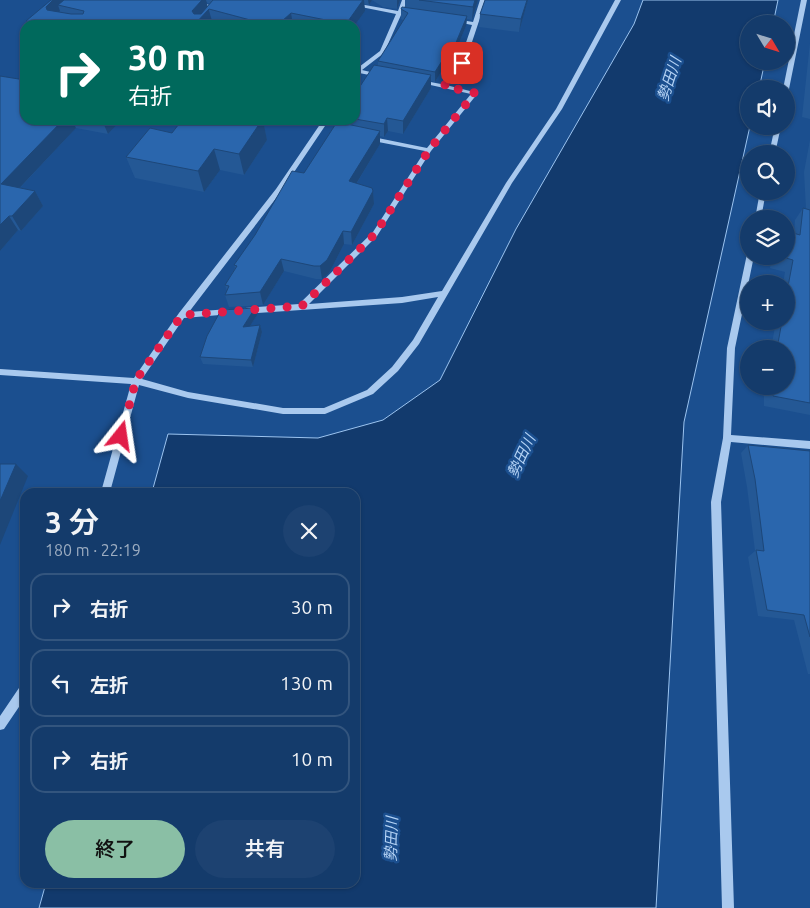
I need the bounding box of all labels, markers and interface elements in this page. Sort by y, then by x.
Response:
north arrow [740,15,795,70]
map controls [740,15,795,395]
text: 30 m [128,37,206,77]
icon: right [45,40,110,105]
pin [441,42,483,84]
icon: arrive [448,49,476,77]
water label: 勢田川 [654,53,685,103]
button: sound [740,80,795,135]
text: 右折 [128,83,172,108]
button: search [740,145,795,200]
button: layers [740,210,795,265]
button: + [740,275,795,330]
button: − [740,340,795,395]
position arrow [94,409,146,461]
water label: 勢田川 [504,430,539,480]
text: 3 分 [45,505,99,539]
button: close [283,505,335,557]
text: 180 m · 22:19 [45,541,141,559]
icon: right [47,593,75,621]
text: 30 m [291,596,333,618]
text: 右折 [90,598,128,620]
icon: left [47,669,75,697]
text: 130 m [280,672,333,694]
text: 左折 [90,674,128,696]
icon: right [47,745,75,773]
text: 10 m [291,748,333,770]
text: 右折 [90,750,128,772]
water label: 勢田川 [382,814,400,862]
button: 終了 [45,820,185,878]
button: 共有 [195,820,335,878]

